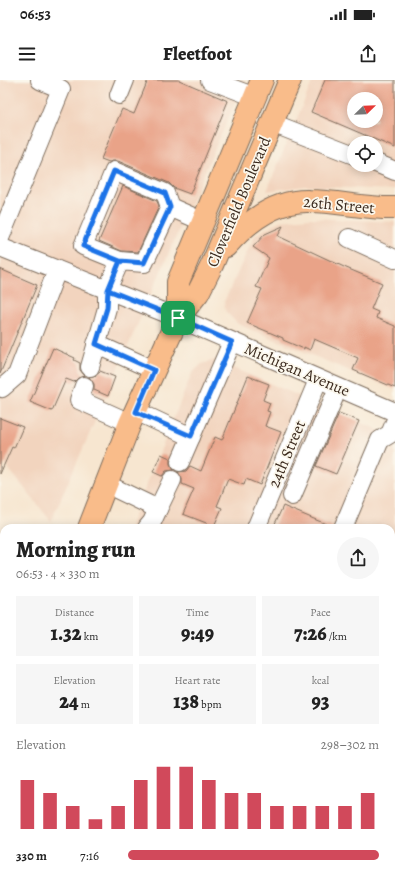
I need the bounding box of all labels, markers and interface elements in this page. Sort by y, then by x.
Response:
text: 06:53 [20,4,51,24]
text: Fleetfoot [163,42,232,66]
icon: menu [16,43,38,65]
icon: share [357,43,379,65]
north arrow [347,92,383,128]
map controls [347,92,383,172]
street label: Cloverfield Boulevard [202,133,277,271]
button: locate [347,136,383,172]
street label: 26th Street [303,191,375,219]
pin [161,301,195,335]
icon: arrive [167,307,189,329]
street label: Michigan Avenue [241,338,353,402]
street label: 24th Street [263,417,311,491]
text: Morning run [16,535,136,565]
button: share [337,537,379,579]
text: 06:53 · 4 × 330 m [16,565,100,582]
text: Distance [55,605,94,620]
text: Time [186,605,209,620]
text: Pace [310,605,331,620]
text: 1.32 [51,620,82,647]
text: 9:49 [181,620,214,647]
text: 7:26 [294,620,327,647]
text: km [82,629,98,644]
text: /km [327,629,347,644]
text: Elevation [53,673,96,688]
text: Heart rate [175,673,220,688]
text: kcal [312,673,329,688]
text: 24 [59,688,79,715]
text: 138 [173,688,199,715]
text: 93 [311,688,330,715]
text: m [79,697,90,712]
text: bpm [199,697,222,712]
text: Elevation [16,736,66,753]
text: 298–302 m [321,736,379,753]
text: 330 m [16,847,47,864]
text: 7:16 [80,847,99,864]

